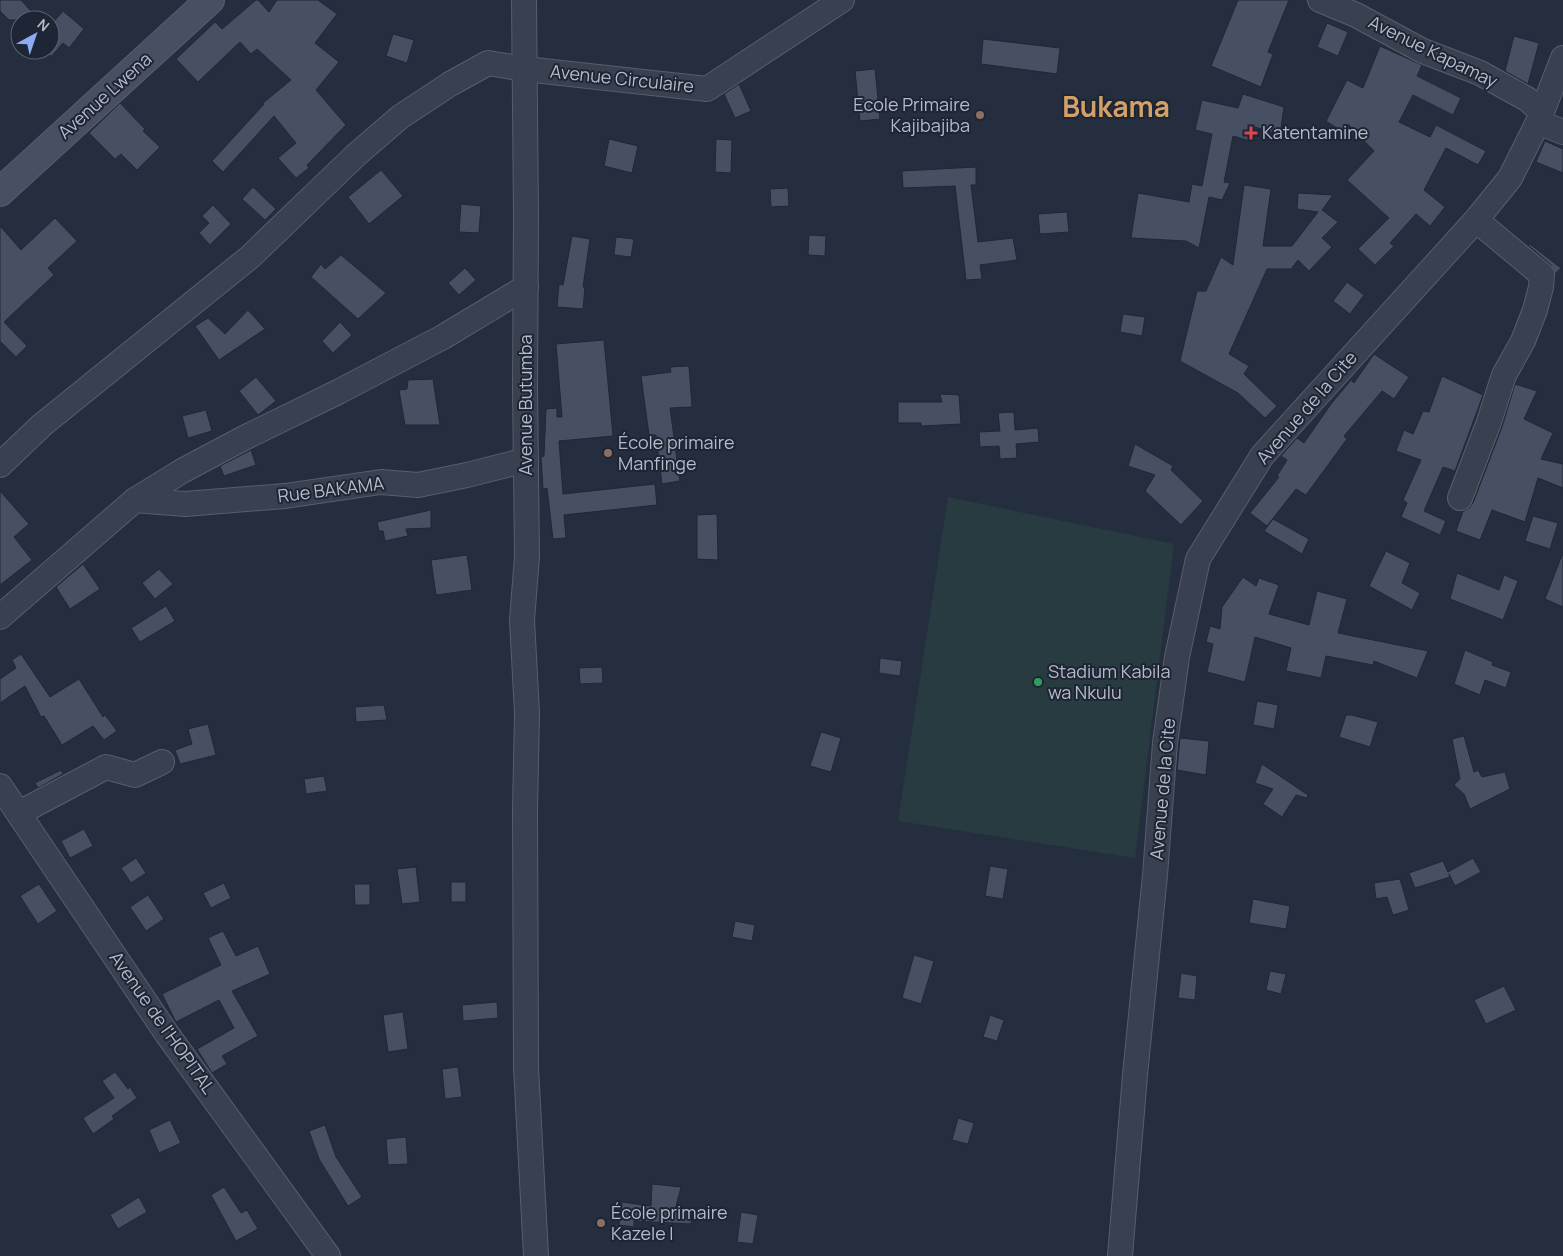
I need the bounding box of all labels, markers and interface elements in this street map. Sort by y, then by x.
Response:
street label: Avenue Kapamay [1365,9,1502,93]
north arrow [10,10,60,60]
text: N [34,14,54,35]
street label: Avenue Lwena [52,47,156,144]
street label: Avenue Circulaire [549,59,695,97]
district label: Bukama [1062,87,1170,125]
place label: Ecole Primaire Kajibajiba [853,92,970,137]
marker: Ecole Primaire Kajibajiba [974,109,986,121]
place label: Katentamine [1262,120,1368,144]
marker: Katentamine [1244,126,1258,140]
street label: Avenue Butumba [513,335,537,475]
street label: Avenue de la Cite [1251,346,1362,469]
place label: École primaire Manfinge [618,430,735,475]
marker: École primaire Manfinge [602,447,614,459]
street label: Rue BAKAMA [276,470,386,507]
place label: Stadium Kabila wa Nkulu [1048,659,1170,704]
marker: Stadium Kabila wa Nkulu [1032,676,1044,688]
street label: Avenue de la Cite [1144,717,1180,861]
street label: Avenue de l'HOPITAL [105,946,221,1098]
place label: École primaire Kazele I [611,1200,728,1245]
marker: École primaire Kazele I [595,1217,607,1229]

